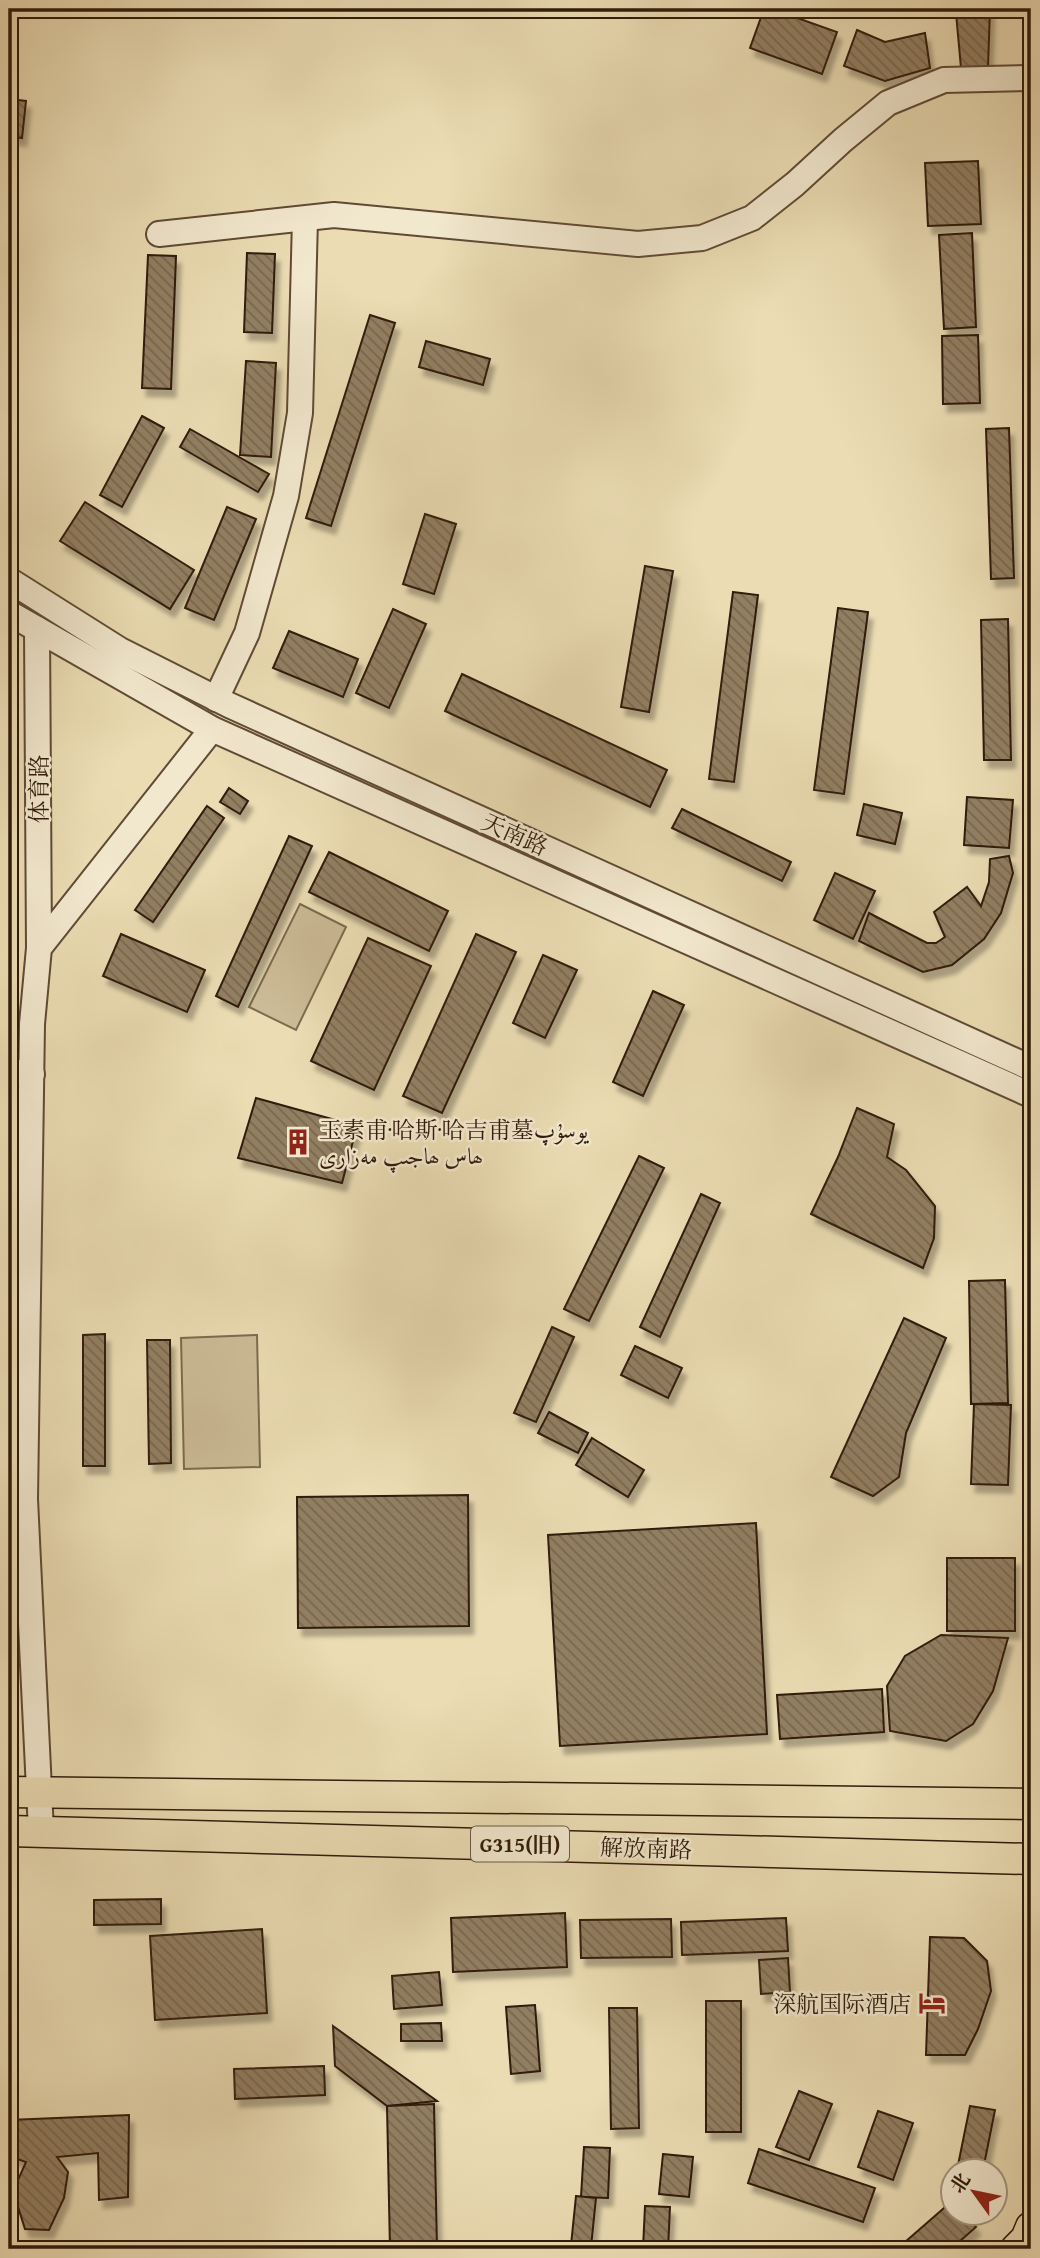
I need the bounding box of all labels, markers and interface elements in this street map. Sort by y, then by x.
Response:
street label: 体育路 [22,755,55,824]
street label: 天南路 [477,805,553,863]
place label: 玉素甫·哈斯·哈吉甫墓يوسۇپ ھاس ھاجىپ مەزارى [319,1113,590,1173]
building icon: 玉素甫·哈斯·哈吉甫墓يوسۇپ ھاس ھاجىپ مەزارى [283,1127,313,1157]
road number: G315(旧) [471,1826,569,1862]
street label: 解放南路 [599,1830,693,1866]
place label: 深航国际酒店 [773,1987,911,2020]
hotel icon: 深航国际酒店 [917,1988,947,2018]
north arrow [939,2156,1009,2226]
text: 北 [943,2167,977,2198]

